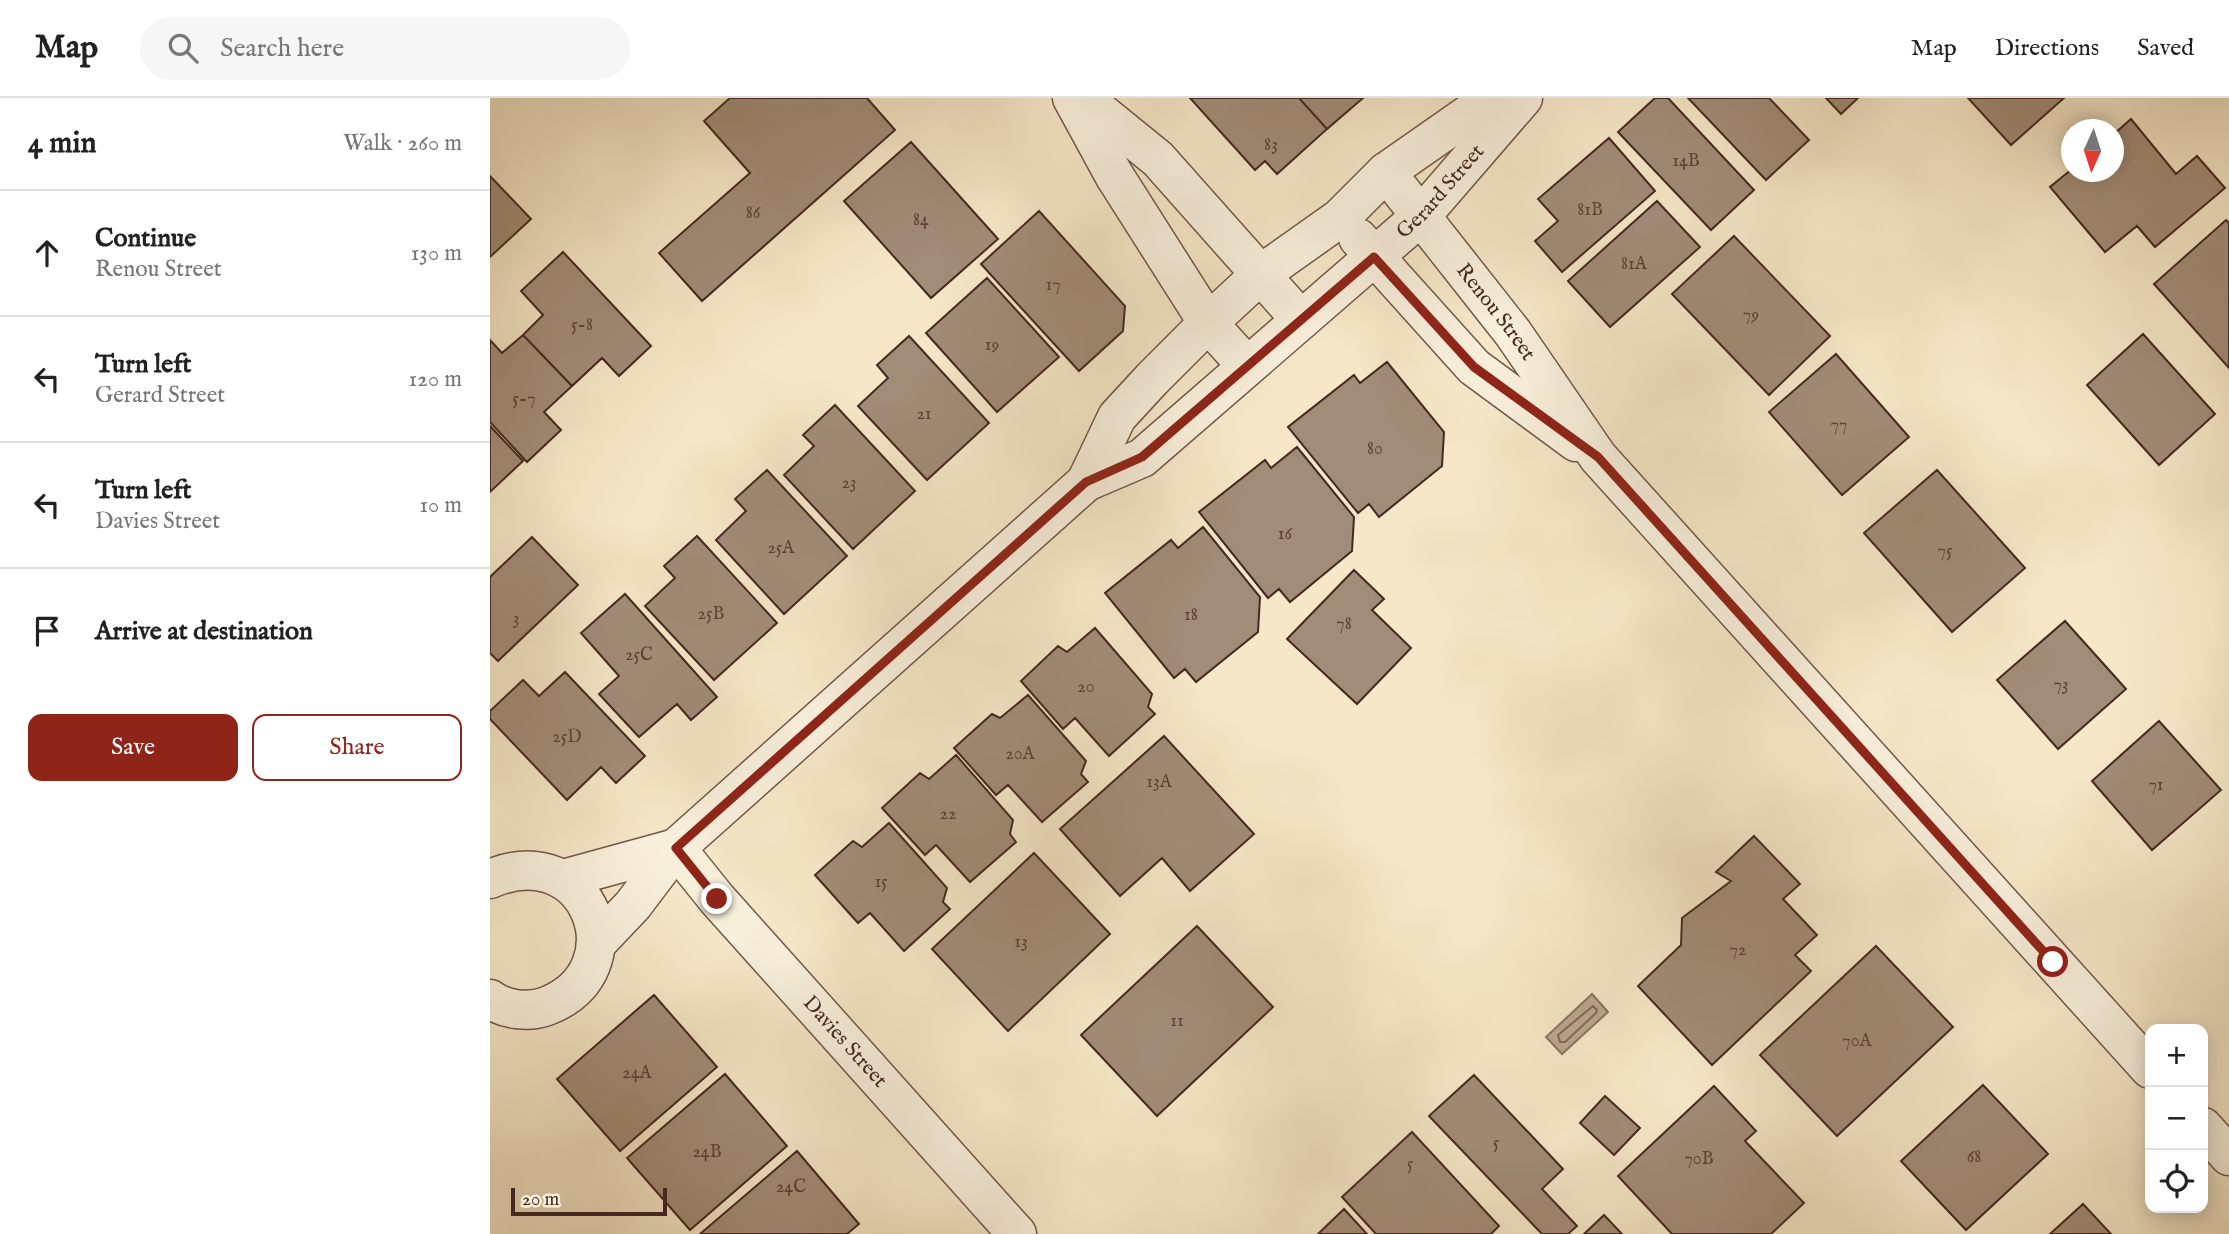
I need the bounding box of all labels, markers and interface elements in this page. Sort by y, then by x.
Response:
search box [140,17,630,80]
text: Map [35,27,98,69]
icon: search [164,29,202,67]
text: Search here [220,32,344,65]
text: Map [1911,33,1957,64]
text: Directions [1995,33,2099,64]
text: Saved [2137,33,2194,64]
north arrow [2061,119,2124,182]
text: 4 min [28,125,96,163]
text: Walk · 260 m [343,129,462,158]
house number: 83 [1264,134,1278,157]
street label: Gerard Street [1391,139,1490,245]
house number: 14B [1672,150,1700,173]
house number: 81B [1577,199,1603,222]
house number: 86 [746,202,761,225]
house number: 84 [913,209,929,232]
text: Continue [95,222,196,255]
icon: ahead [28,234,66,272]
text: 130 m [411,239,462,268]
house number: 81A [1621,253,1648,276]
text: Renou Street [95,255,222,284]
street label: Renou Street [1450,258,1542,366]
house number: 17 [1045,274,1061,297]
house number: 79 [1743,304,1759,327]
house number: 5-8 [571,314,593,337]
house number: 19 [985,334,999,357]
text: Turn left [95,348,192,381]
icon: left [28,360,66,398]
text: 120 m [409,365,462,394]
text: Gerard Street [95,381,225,410]
house number: 5-7 [512,388,536,411]
house number: 21 [916,403,932,426]
house number: 77 [1831,414,1847,437]
house number: 80 [1367,438,1383,461]
house number: 23 [841,472,857,495]
text: Turn left [95,474,192,507]
icon: left [28,486,66,524]
text: 10 m [419,491,462,520]
text: Davies Street [95,507,220,536]
house number: 16 [1278,523,1293,546]
house number: 25A [767,537,795,560]
house number: 75 [1938,540,1953,563]
house number: 25B [698,603,725,626]
house number: 18 [1184,604,1198,627]
house number: 3 [513,608,519,631]
icon: arrive [28,612,66,650]
house number: 78 [1336,613,1352,636]
text: Arrive at destination [95,615,313,648]
house number: 25C [625,644,653,667]
house number: 73 [2053,674,2069,697]
house number: 20 [1077,676,1095,699]
button: Save [28,714,238,781]
button: Share [252,714,462,781]
house number: 25D [552,726,582,749]
house number: 20A [1005,743,1036,766]
house number: 13A [1146,771,1173,794]
house number: 71 [2148,774,2164,797]
house number: 22 [940,803,956,826]
house number: 15 [874,871,888,894]
route end [701,883,732,914]
house number: 13 [1014,931,1028,954]
house number: 72 [1730,939,1746,962]
route start [2037,946,2068,977]
street label: Davies Street [797,990,893,1093]
house number: 11 [1170,1010,1184,1033]
map controls [2145,1024,2208,1213]
button: + [2145,1024,2208,1087]
house number: 70A [1842,1030,1873,1053]
house number: 24A [622,1062,653,1085]
button: − [2145,1087,2208,1150]
house number: 5 [1493,1132,1500,1155]
house number: 24B [692,1141,722,1164]
house number: 68 [1967,1146,1981,1169]
house number: 70B [1684,1148,1714,1171]
button: locate [2145,1150,2208,1213]
house number: 5 [1407,1153,1414,1176]
house number: 24C [776,1176,806,1199]
scale bar [511,1185,667,1217]
text: 20 m [522,1188,559,1212]

